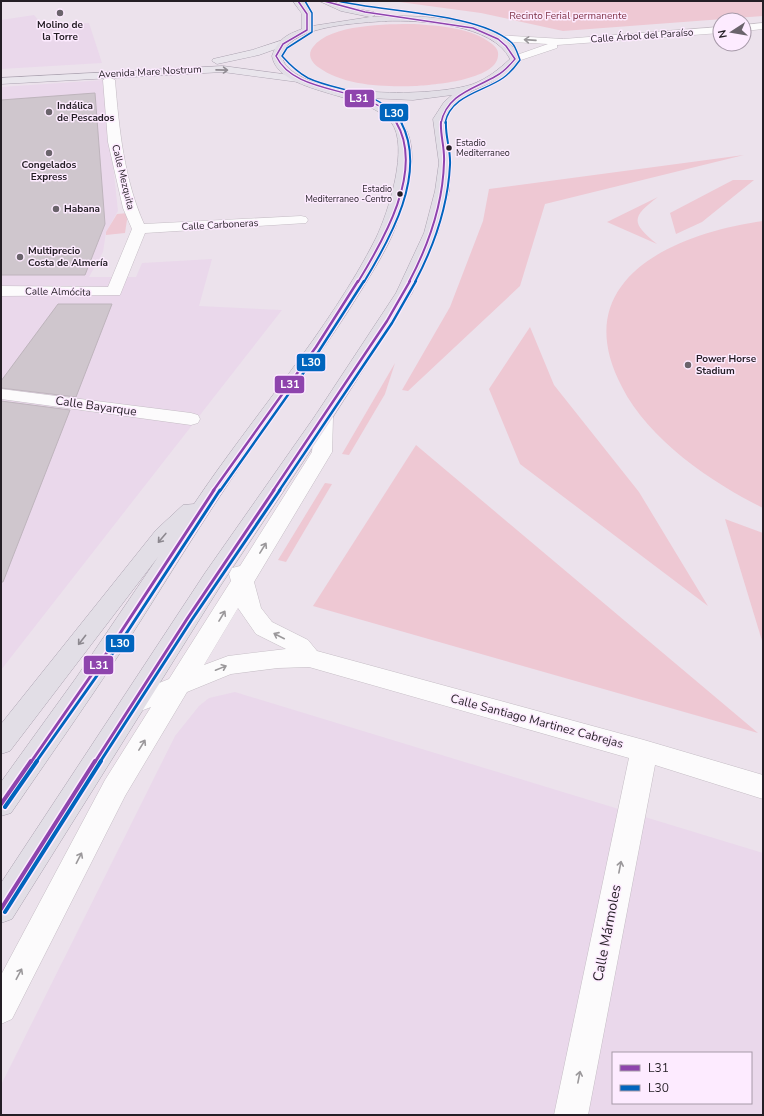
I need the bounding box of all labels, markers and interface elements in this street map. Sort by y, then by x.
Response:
marker: Molino de la Torre [55,8,65,18]
park label: Recinto Ferial permanente [509,9,627,23]
north arrow [712,12,752,52]
place label: Molino de la Torre [37,18,84,44]
street label: Calle Árbol del Paraíso [590,25,694,47]
text: N [715,28,731,40]
one-way arrow [524,36,537,44]
street label: Avenida Mare Nostrum [98,62,202,82]
one-way arrow [215,66,228,73]
line badge: L31 [344,89,375,108]
text: L31 [349,91,369,106]
place label: Indálica de Pescados [57,99,115,125]
line badge: L30 [379,103,409,122]
text: L30 [384,106,404,121]
marker: Indálica de Pescados [44,107,54,117]
place label: Estadio Mediterraneo [456,137,510,159]
street label: Calle Mezquita [108,143,138,211]
marker: Estadio Mediterraneo [444,143,454,153]
marker: Congelados Express [44,148,54,158]
place label: Congelados Express [22,158,77,184]
place label: Estadio Mediterraneo -Centro [305,183,392,205]
marker: Estadio Mediterraneo -Centro [395,189,405,199]
place label: Habana [64,202,100,216]
marker: Habana [51,204,61,214]
street label: Calle Carboneras [181,216,259,234]
place label: Multiprecio Costa de Almería [28,244,108,270]
marker: Multiprecio Costa de Almería [15,252,25,262]
street label: Calle Almócita [25,284,91,300]
place label: Power Horse Stadium [696,352,757,378]
line badge: L30 [296,353,326,372]
text: L30 [301,355,321,370]
marker: Power Horse Stadium [683,360,693,370]
line badge: L31 [274,375,305,394]
text: L31 [280,377,300,392]
street label: Calle Bayarque [54,392,138,420]
one-way arrow [158,533,167,544]
one-way arrow [259,543,267,554]
one-way arrow [218,610,226,622]
one-way arrow [273,632,285,639]
line badge: L30 [105,634,135,653]
one-way arrow [77,635,86,646]
text: L30 [110,636,130,651]
line badge: L31 [83,655,114,675]
text: L31 [89,658,109,673]
one-way arrow [214,664,226,672]
street label: Calle Santiago Martinez Cabrejas [449,690,625,752]
one-way arrow [138,740,146,751]
one-way arrow [76,853,83,865]
one-way arrow [617,861,625,874]
street label: Calle Mármoles [588,883,626,983]
one-way arrow [16,968,24,980]
legend [612,1052,752,1104]
text: L31 [648,1060,669,1076]
one-way arrow [575,1071,583,1084]
text: L30 [648,1080,669,1096]

